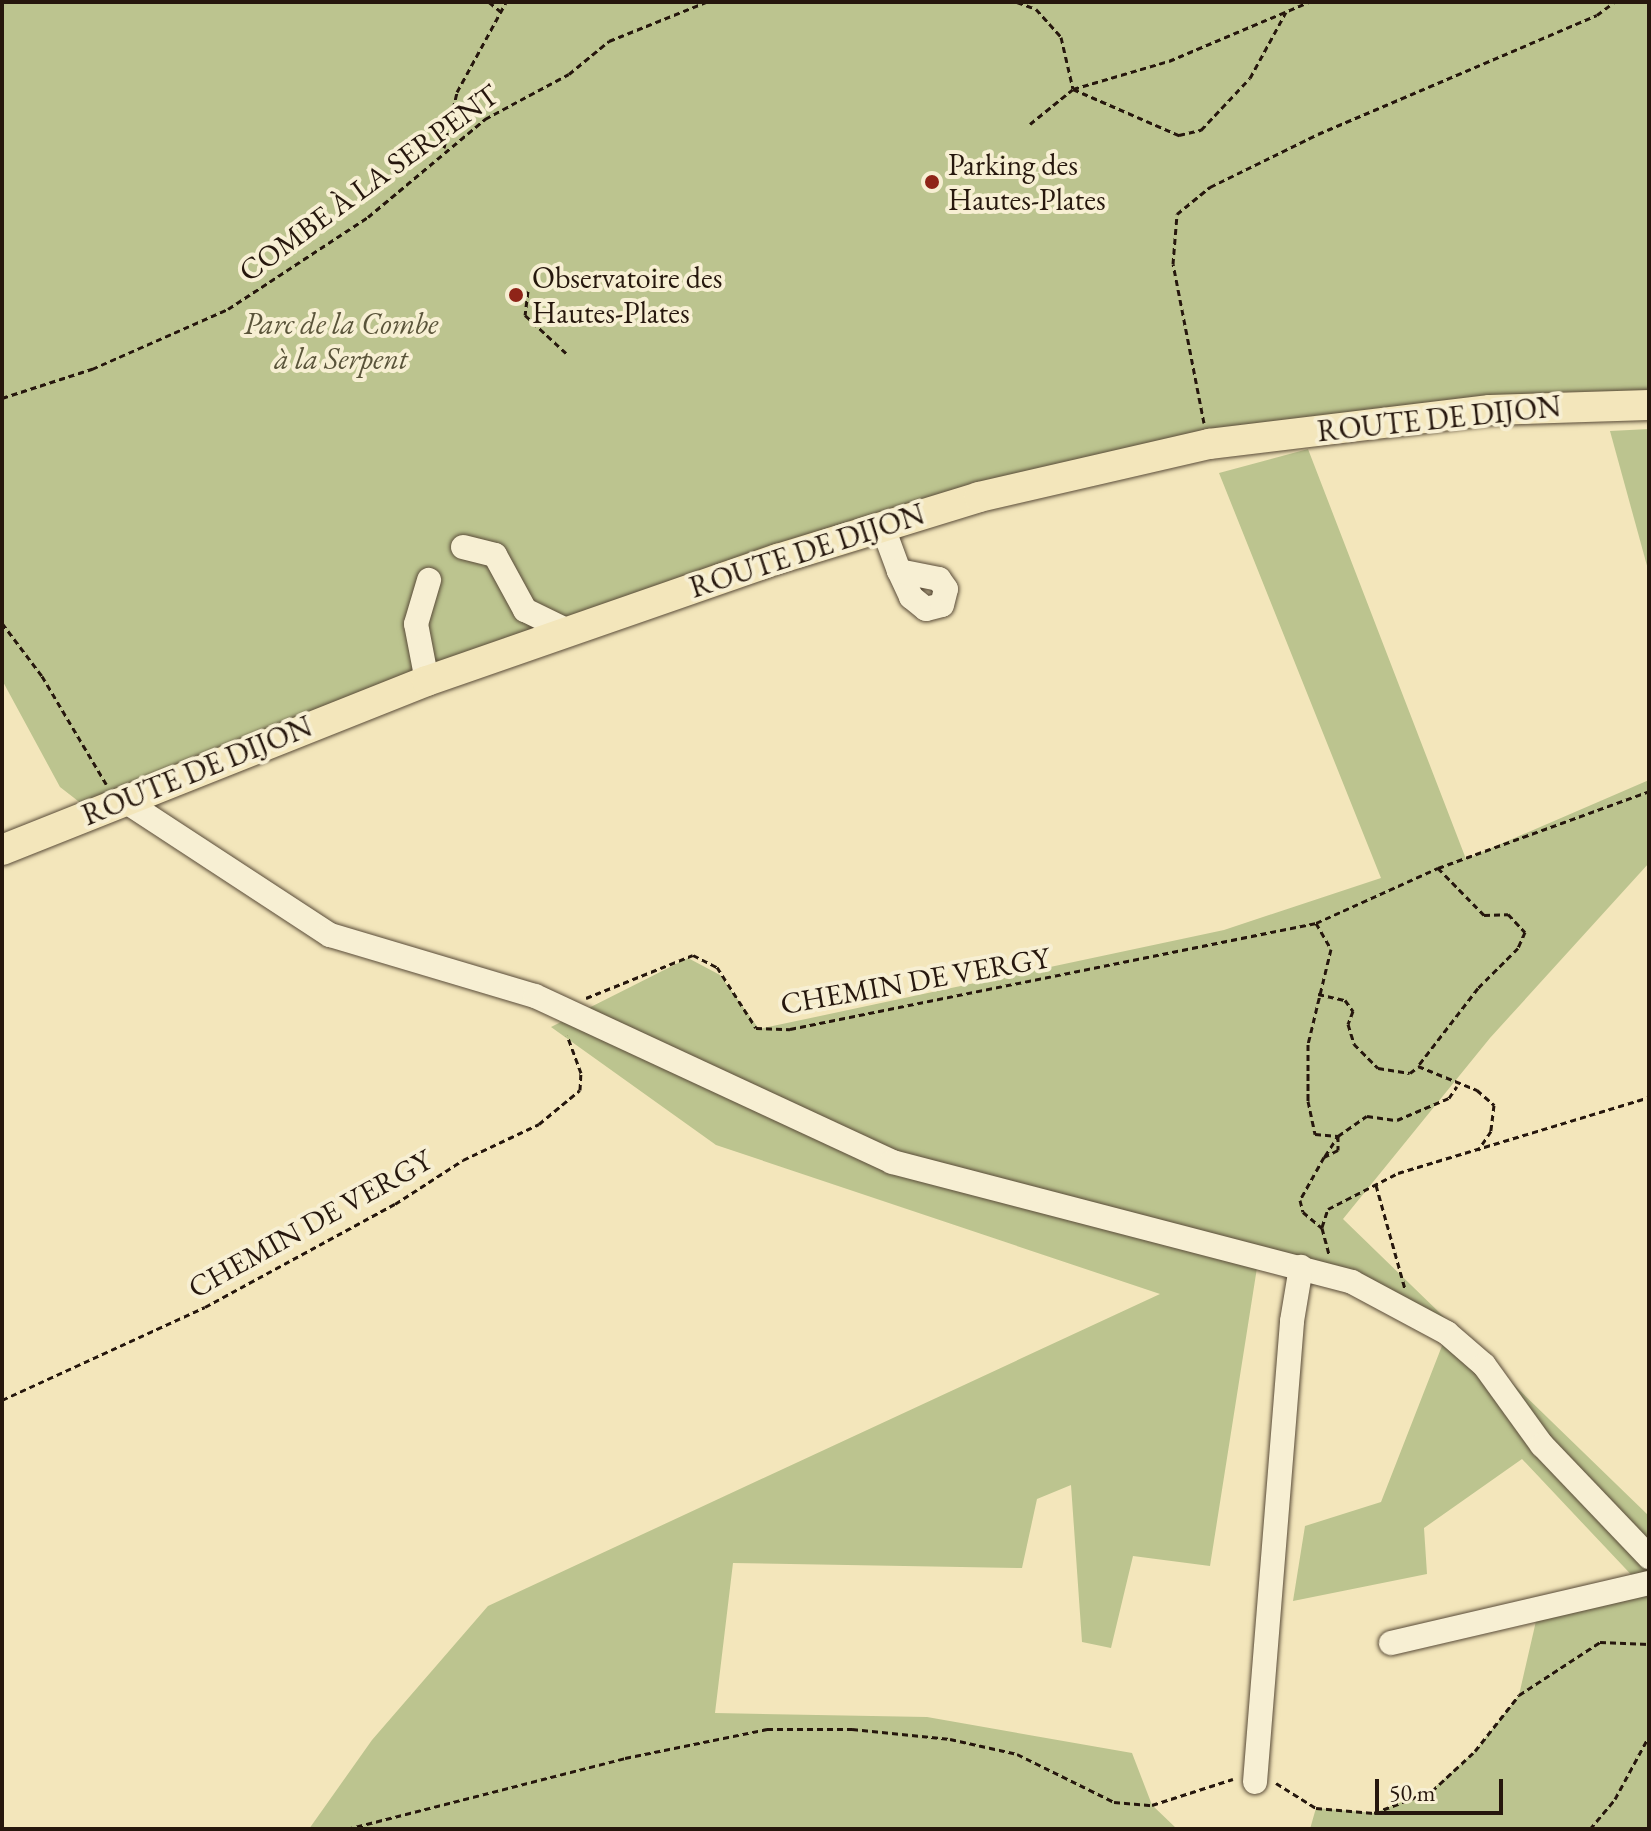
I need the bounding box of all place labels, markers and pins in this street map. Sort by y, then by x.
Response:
place label: Parking des Hautes-Plates [948,147,1106,218]
marker: Parking des Hautes-Plates [923,173,941,191]
place label: Observatoire des Hautes-Plates [532,260,722,330]
marker: Observatoire des Hautes-Plates [507,286,525,304]

